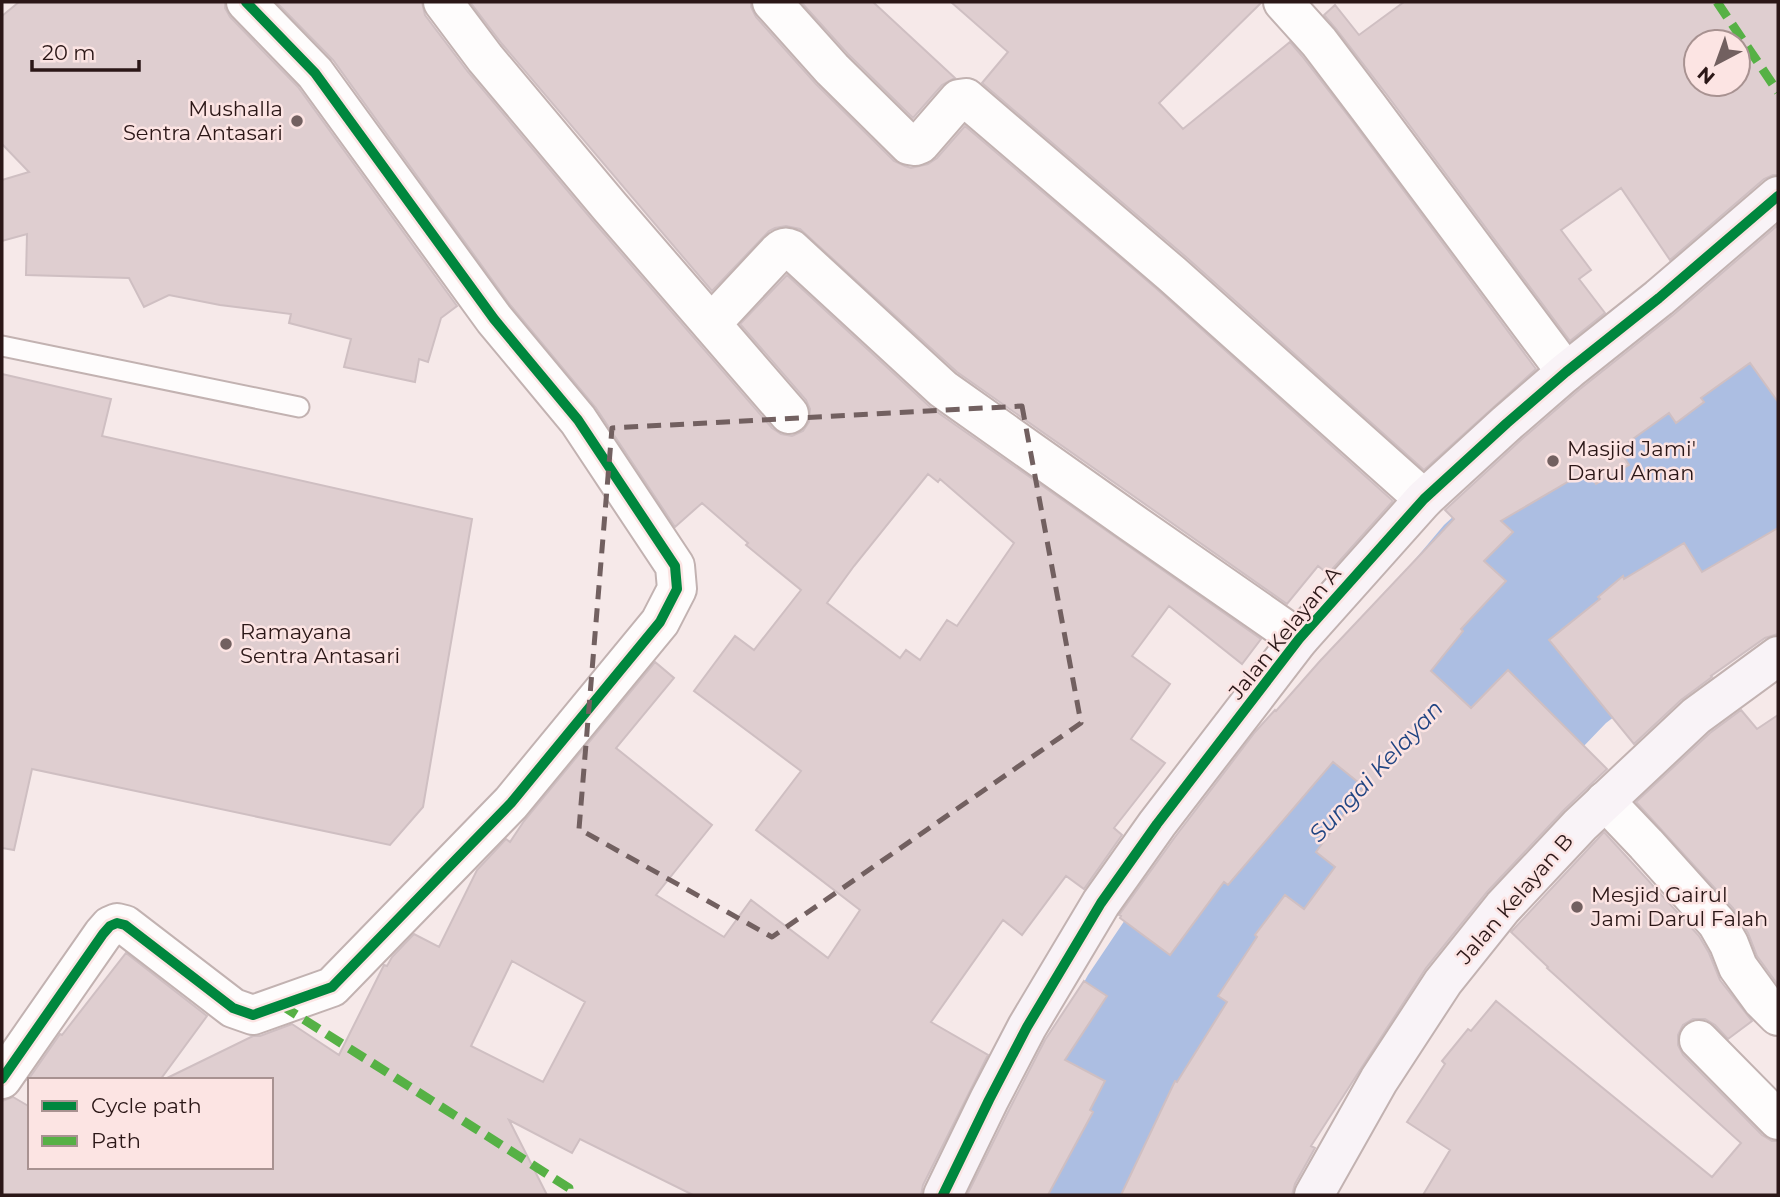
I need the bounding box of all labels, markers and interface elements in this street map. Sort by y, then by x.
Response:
scale bar [32,28,138,72]
north arrow [1682,28,1752,98]
text: 20 m [42,40,96,65]
text: N [1693,62,1720,89]
place label: Mushalla Sentra Antasari [123,96,283,145]
marker: Mushalla Sentra Antasari [289,113,305,129]
place label: Masjid Jami' Darul Aman [1567,436,1696,485]
marker: Masjid Jami' Darul Aman [1545,453,1561,469]
street label: Jalan Kelayan A [1223,561,1346,705]
place label: Ramayana Sentra Antasari [240,619,400,668]
marker: Ramayana Sentra Antasari [218,636,234,652]
water label: Sungai Kelayan [1303,694,1449,848]
street label: Jalan Kelayan B [1451,828,1578,970]
place label: Mesjid Gairul Jami Darul Falah [1590,882,1768,931]
marker: Mesjid Gairul Jami Darul Falah [1569,899,1585,915]
legend [28,1078,273,1169]
text: Cycle path [91,1093,202,1118]
text: Path [91,1128,141,1153]

